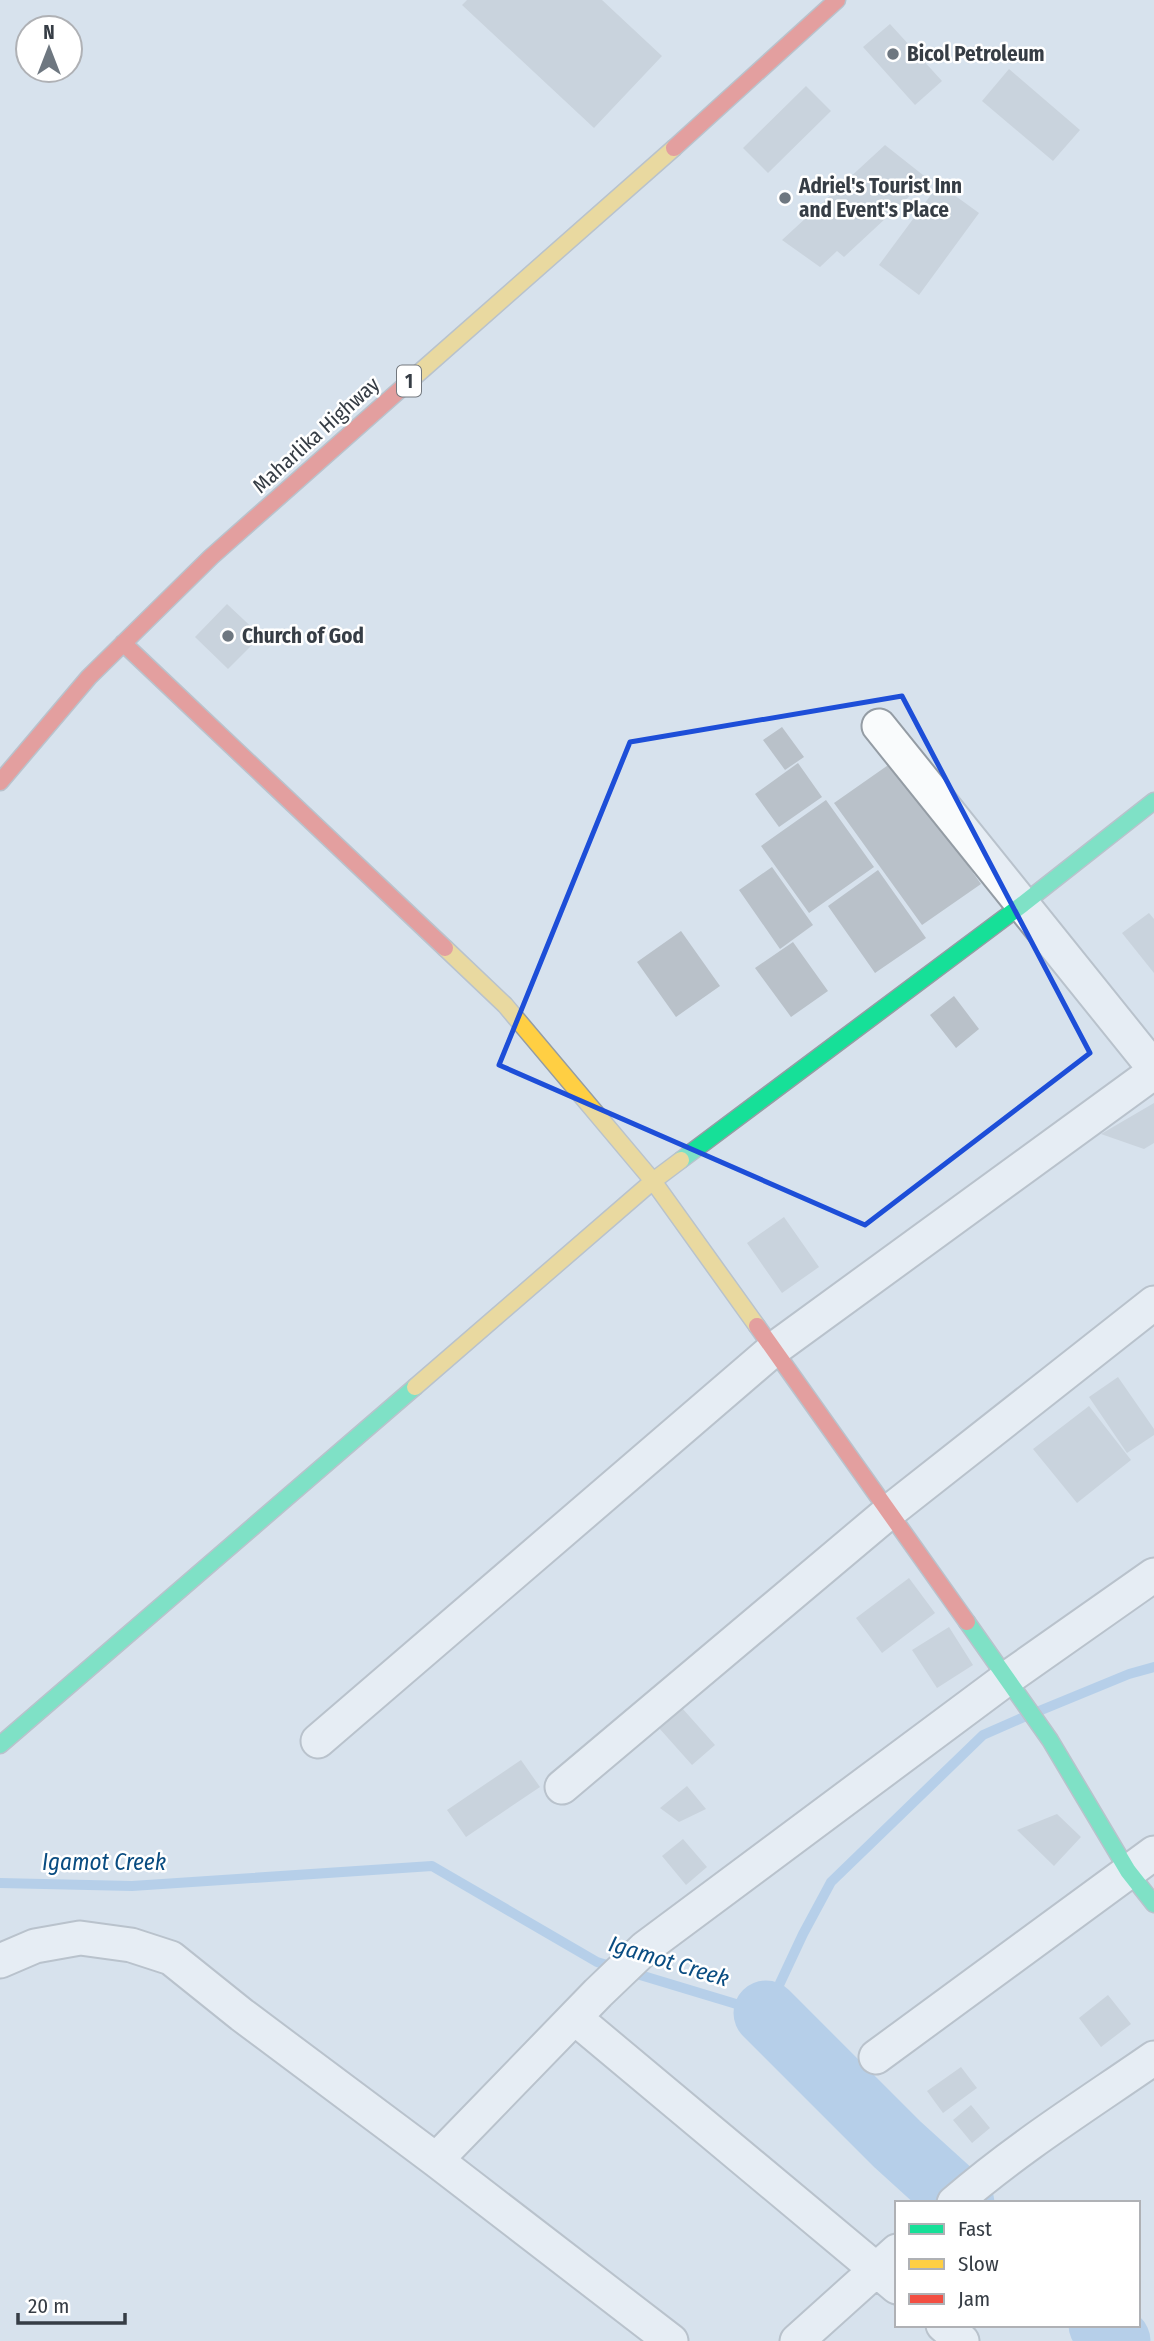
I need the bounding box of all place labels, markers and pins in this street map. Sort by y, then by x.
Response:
place label: Bicol Petroleum [907,41,1045,67]
marker: Bicol Petroleum [885,46,901,62]
place label: Adriel's Tourist Inn and Event's Place [798,173,962,223]
marker: Adriel's Tourist Inn and Event's Place [777,190,793,206]
place label: Church of God [242,623,364,649]
marker: Church of God [220,628,236,644]

